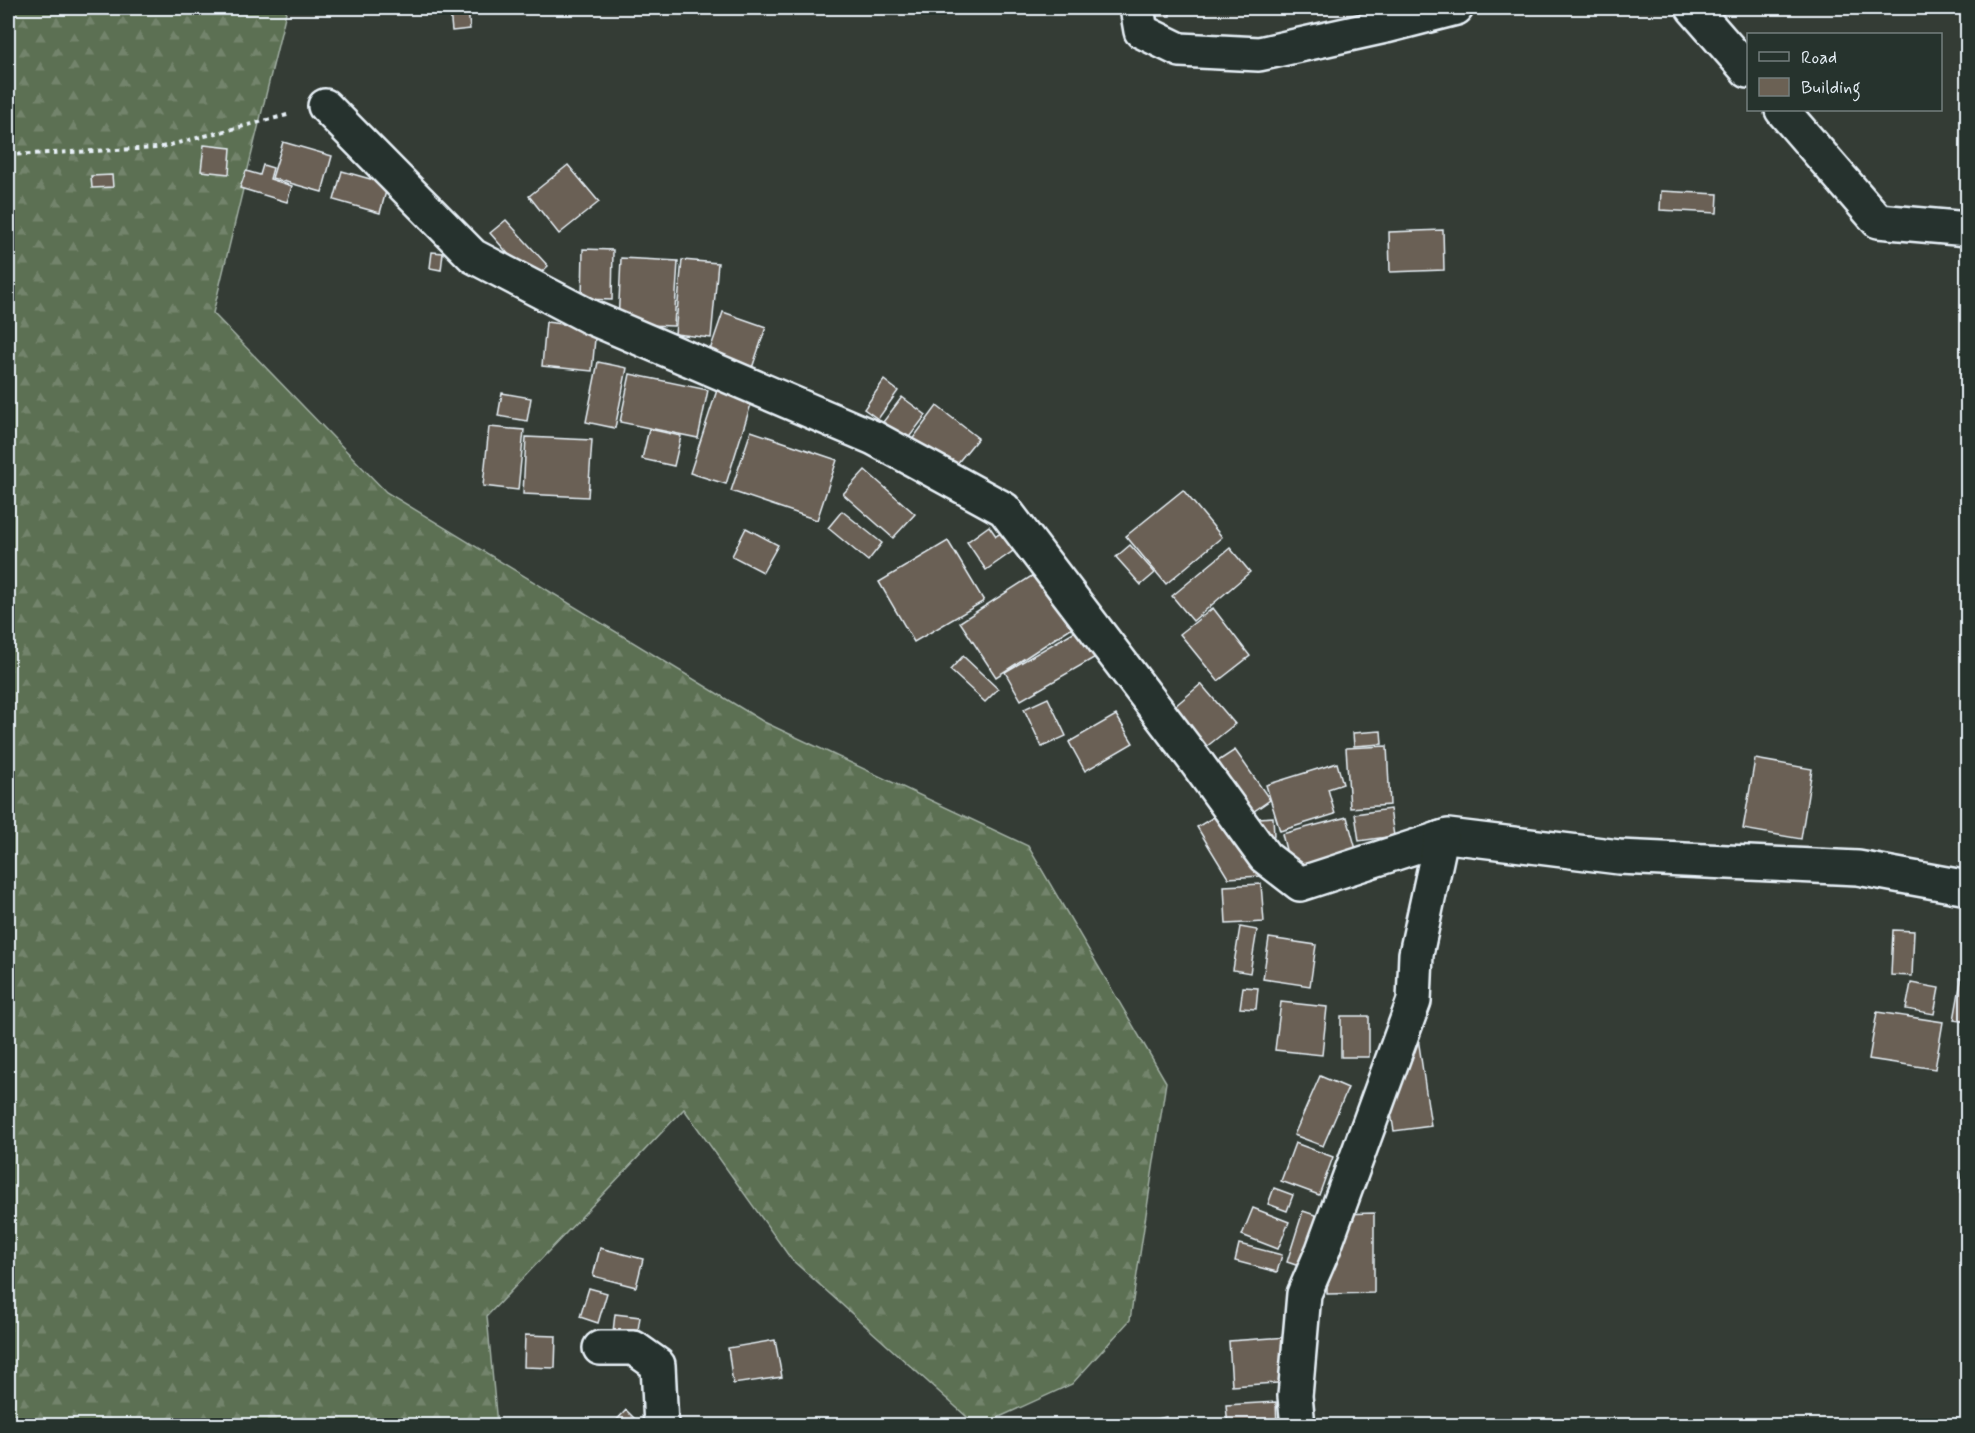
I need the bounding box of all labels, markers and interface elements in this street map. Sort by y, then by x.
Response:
legend [1747,33,1942,111]
text: Road [1801,46,1837,70]
text: Building [1801,76,1861,102]

